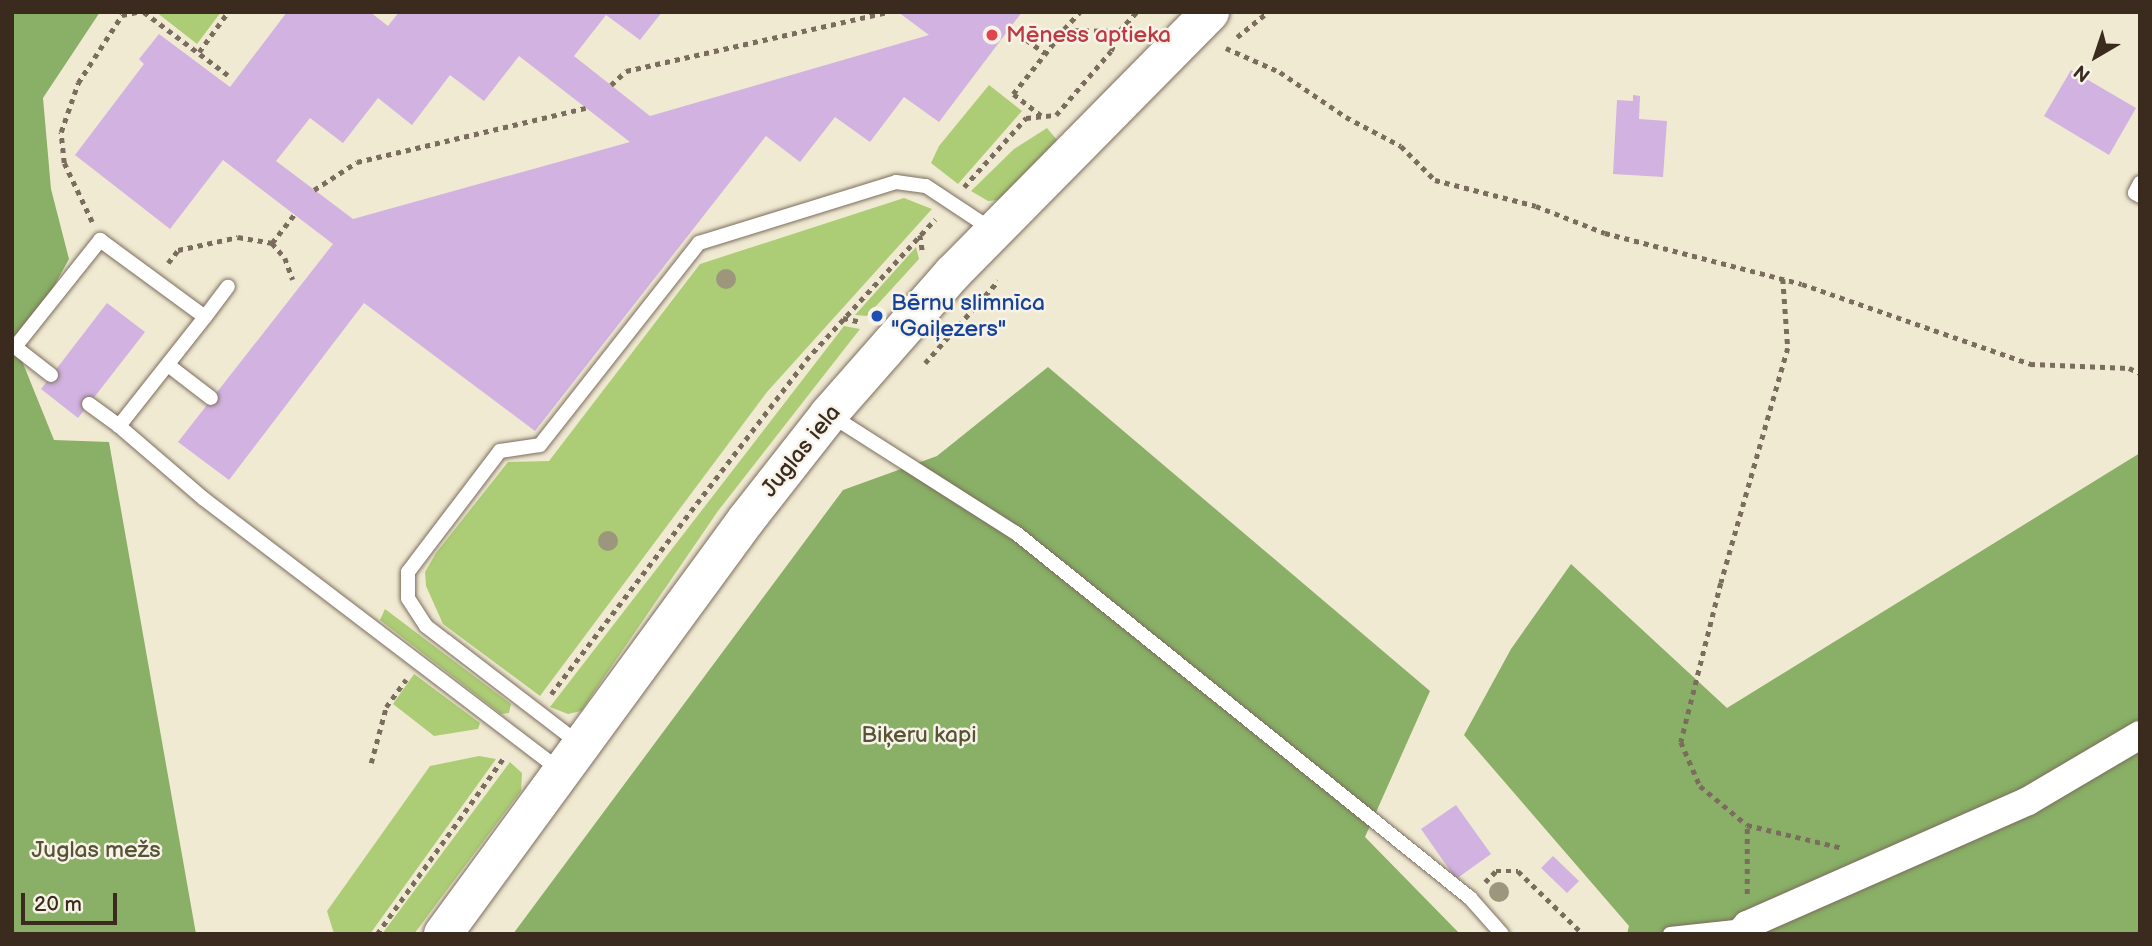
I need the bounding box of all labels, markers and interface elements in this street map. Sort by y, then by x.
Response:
place label: Mēness aptieka [1006,21,1171,49]
north arrow [2061,21,2131,91]
marker: Mēness aptieka [984,27,1000,43]
text: N [2070,59,2095,86]
place label: Bērnu slimnīca "Gaiļezers" [891,289,1045,343]
marker: Bērnu slimnīca "Gaiļezers" [869,308,885,324]
street label: Juglas iela [755,399,847,503]
park label: Biķeru kapi [861,721,977,749]
park label: Juglas mežs [31,836,161,864]
scale bar [24,880,121,924]
text: 20 m [34,892,82,917]

